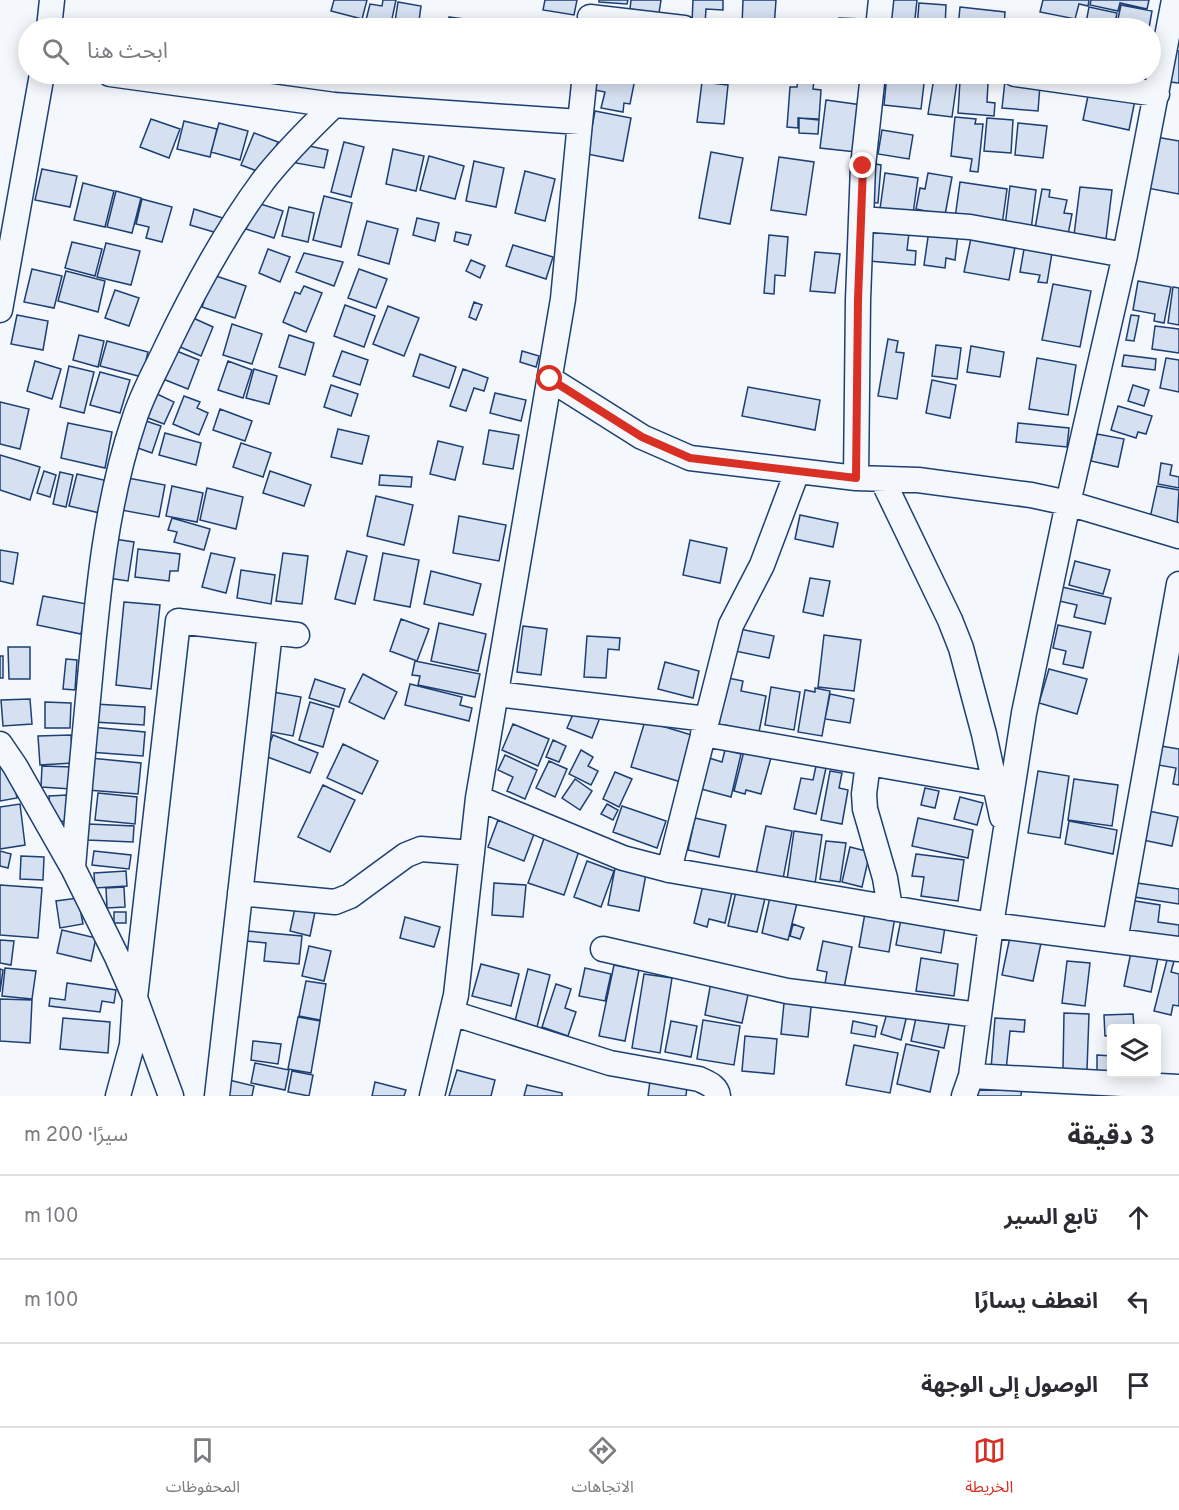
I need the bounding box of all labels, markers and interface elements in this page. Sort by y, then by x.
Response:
search box [18,18,1161,84]
icon: search [39,35,72,68]
text: ابحث هنا [87,39,168,66]
route end [849,152,875,178]
route start [536,365,562,391]
map controls [1107,1024,1161,1078]
button: layers [1107,1024,1161,1078]
text: 3 دقيقة [1067,1121,1155,1154]
text: سيرًا · 200 m [24,1123,128,1149]
icon: ahead [1122,1201,1155,1234]
text: 100 m [24,1204,79,1230]
text: تابع السير [1004,1205,1098,1232]
icon: left [1122,1285,1155,1318]
text: 100 m [24,1288,79,1314]
text: انعطف يسارًا [974,1289,1098,1316]
icon: arrive [1122,1369,1155,1402]
text: الوصول إلى الوجهة [921,1373,1098,1400]
tab: المحفوظات [166,1434,240,1504]
tab: الاتجاهات [571,1434,634,1504]
tab: الخريطة [965,1434,1013,1504]

